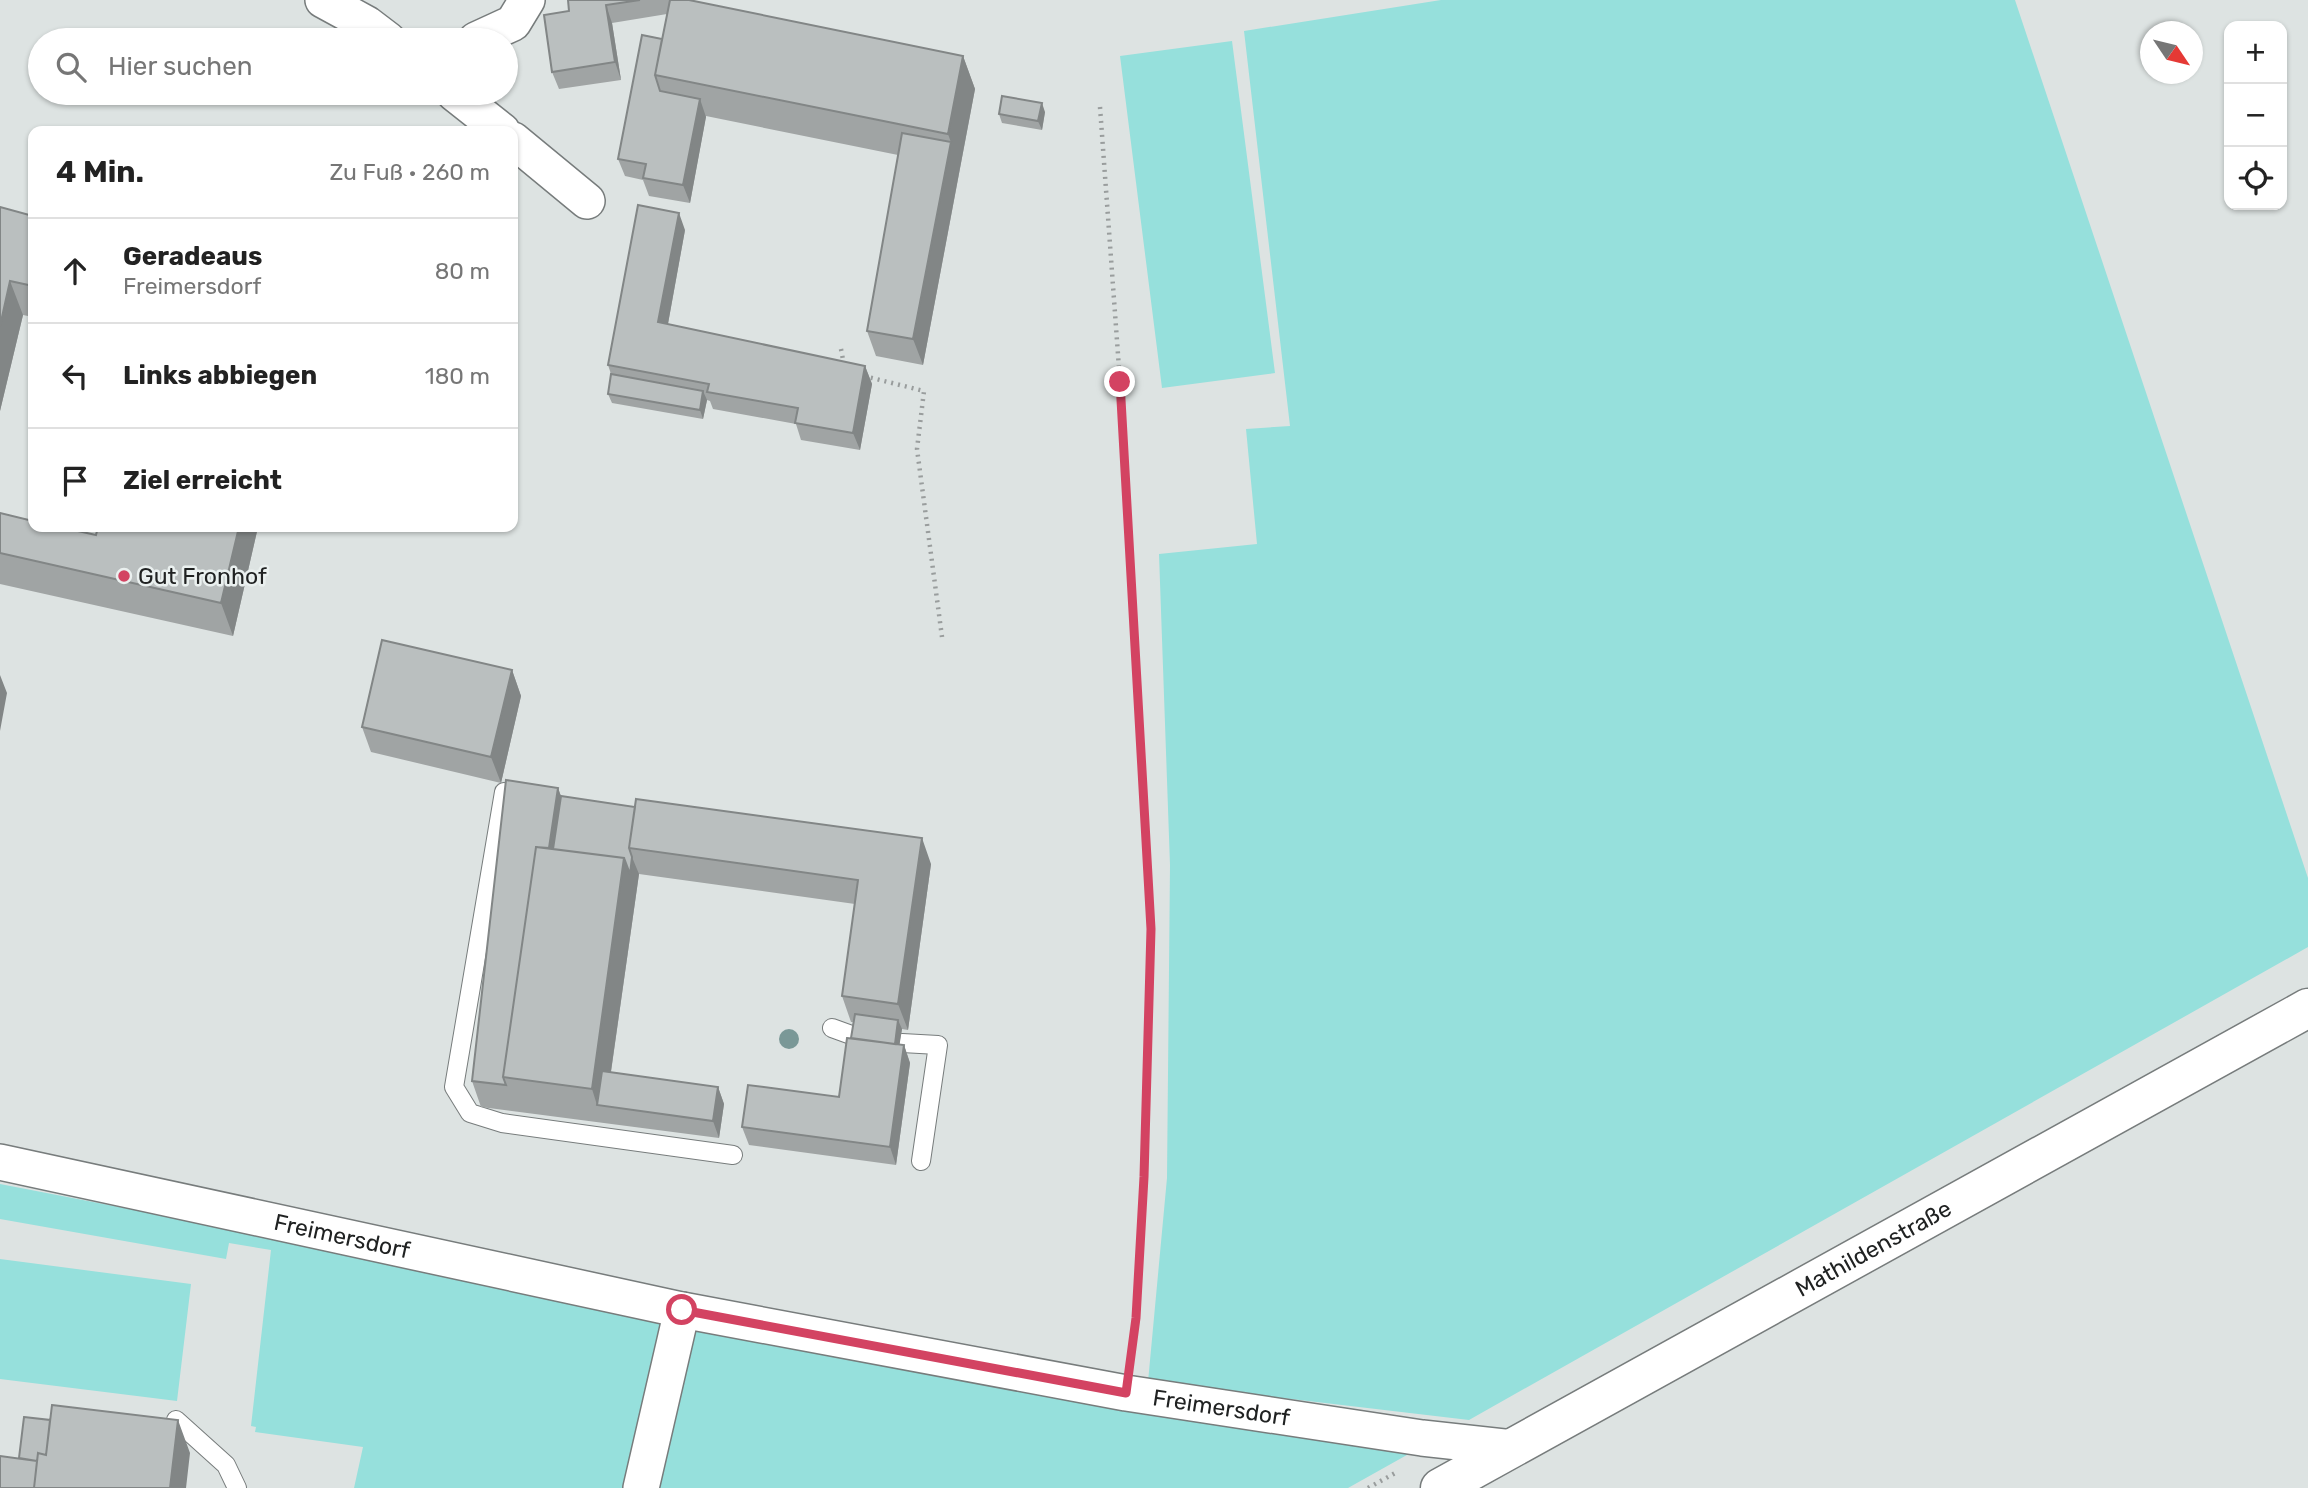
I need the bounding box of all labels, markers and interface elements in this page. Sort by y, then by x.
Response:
north arrow [2140,21,2203,84]
map controls [2224,21,2287,210]
button: + [2224,21,2287,84]
search box [28,28,518,105]
icon: search [52,48,90,86]
text: Hier suchen [108,51,253,82]
button: − [2224,84,2287,147]
button: locate [2224,147,2287,210]
text: 4 Min. [56,154,144,190]
text: Zu Fuß · 260 m [330,158,490,186]
text: Geradeaus [123,241,262,272]
icon: ahead [56,252,94,290]
text: 80 m [435,257,490,285]
text: Freimersdorf [123,272,261,300]
icon: left [56,357,94,395]
text: Links abbiegen [123,360,317,391]
text: 180 m [425,362,490,390]
route end [1104,366,1135,397]
icon: arrive [56,462,94,500]
text: Ziel erreicht [123,465,282,496]
place label: Gut Fronhof [138,562,267,590]
marker: Gut Fronhof [116,568,132,584]
street label: Mathildenstraße [1790,1194,1956,1303]
street label: Freimersdorf [271,1208,413,1265]
route start [666,1294,697,1325]
street label: Freimersdorf [1151,1383,1292,1432]

